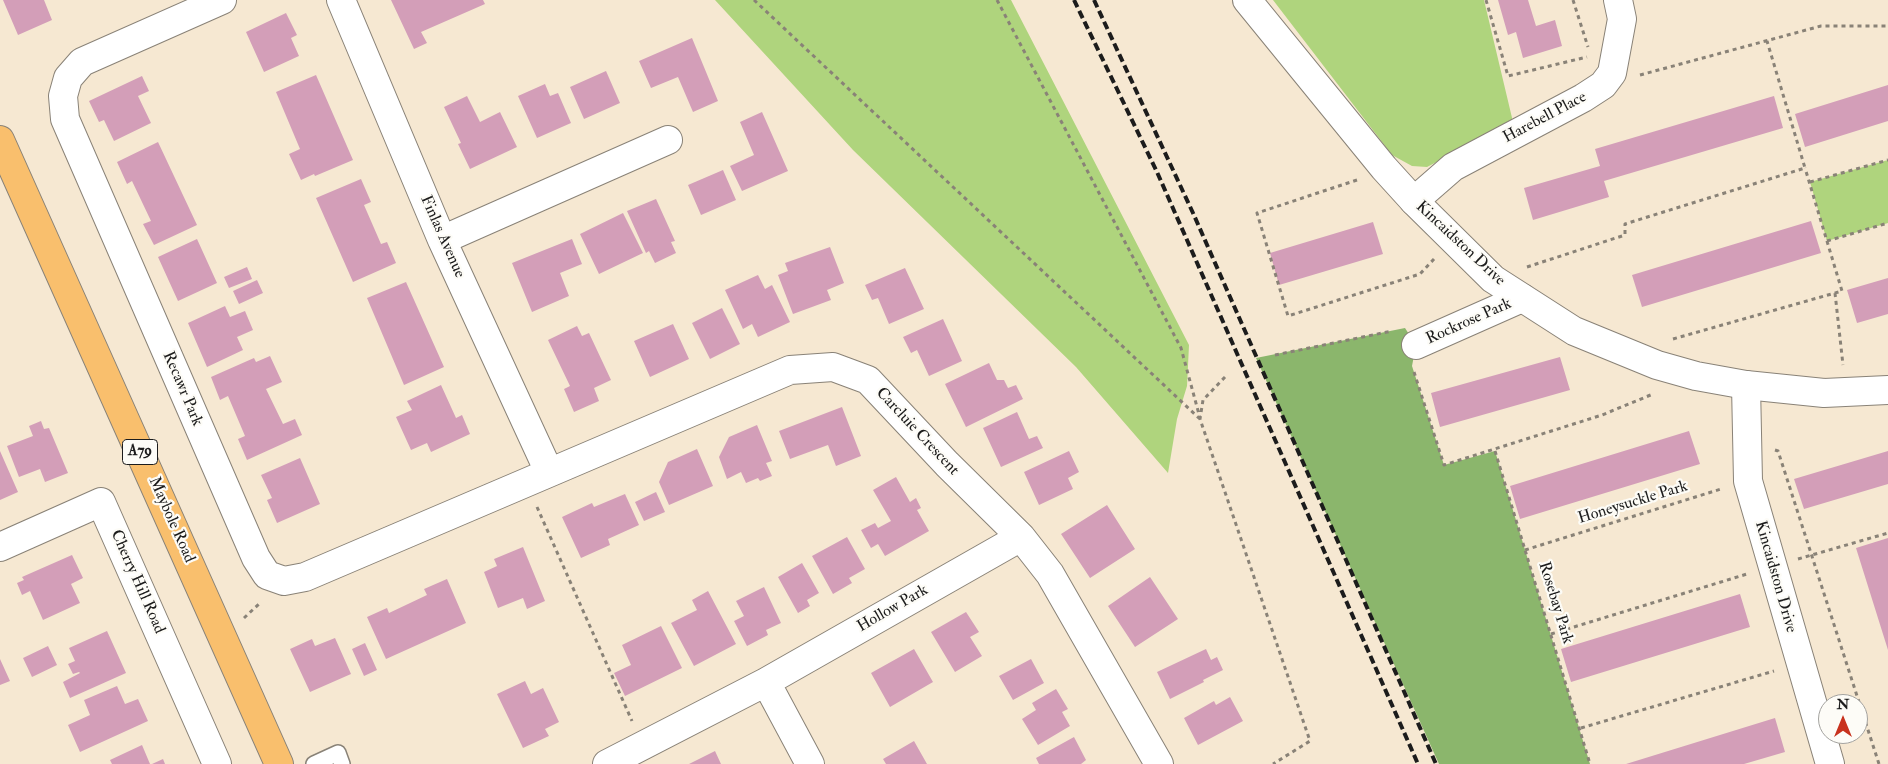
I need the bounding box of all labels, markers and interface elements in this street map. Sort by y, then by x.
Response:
street label: Harebell Place [1500,88,1590,148]
street label: Finlas Avenue [415,193,469,281]
street label: Kincaidston Drive [1411,198,1509,290]
street label: Rockrose Park [1423,295,1515,349]
street label: Recawr Park [158,349,206,429]
street label: Carcluie Crescent [871,384,963,480]
road number: A79 [122,440,158,464]
street label: Maybole Road [144,474,198,566]
street label: Honeysuckle Park [1576,477,1690,529]
street label: Kincaidston Drive [1750,519,1800,635]
street label: Cherry Hill Road [106,527,168,637]
street label: Rosebay Park [1533,560,1577,646]
street label: Hollow Park [854,581,932,637]
north arrow [1818,694,1868,744]
text: N [1837,696,1849,713]

